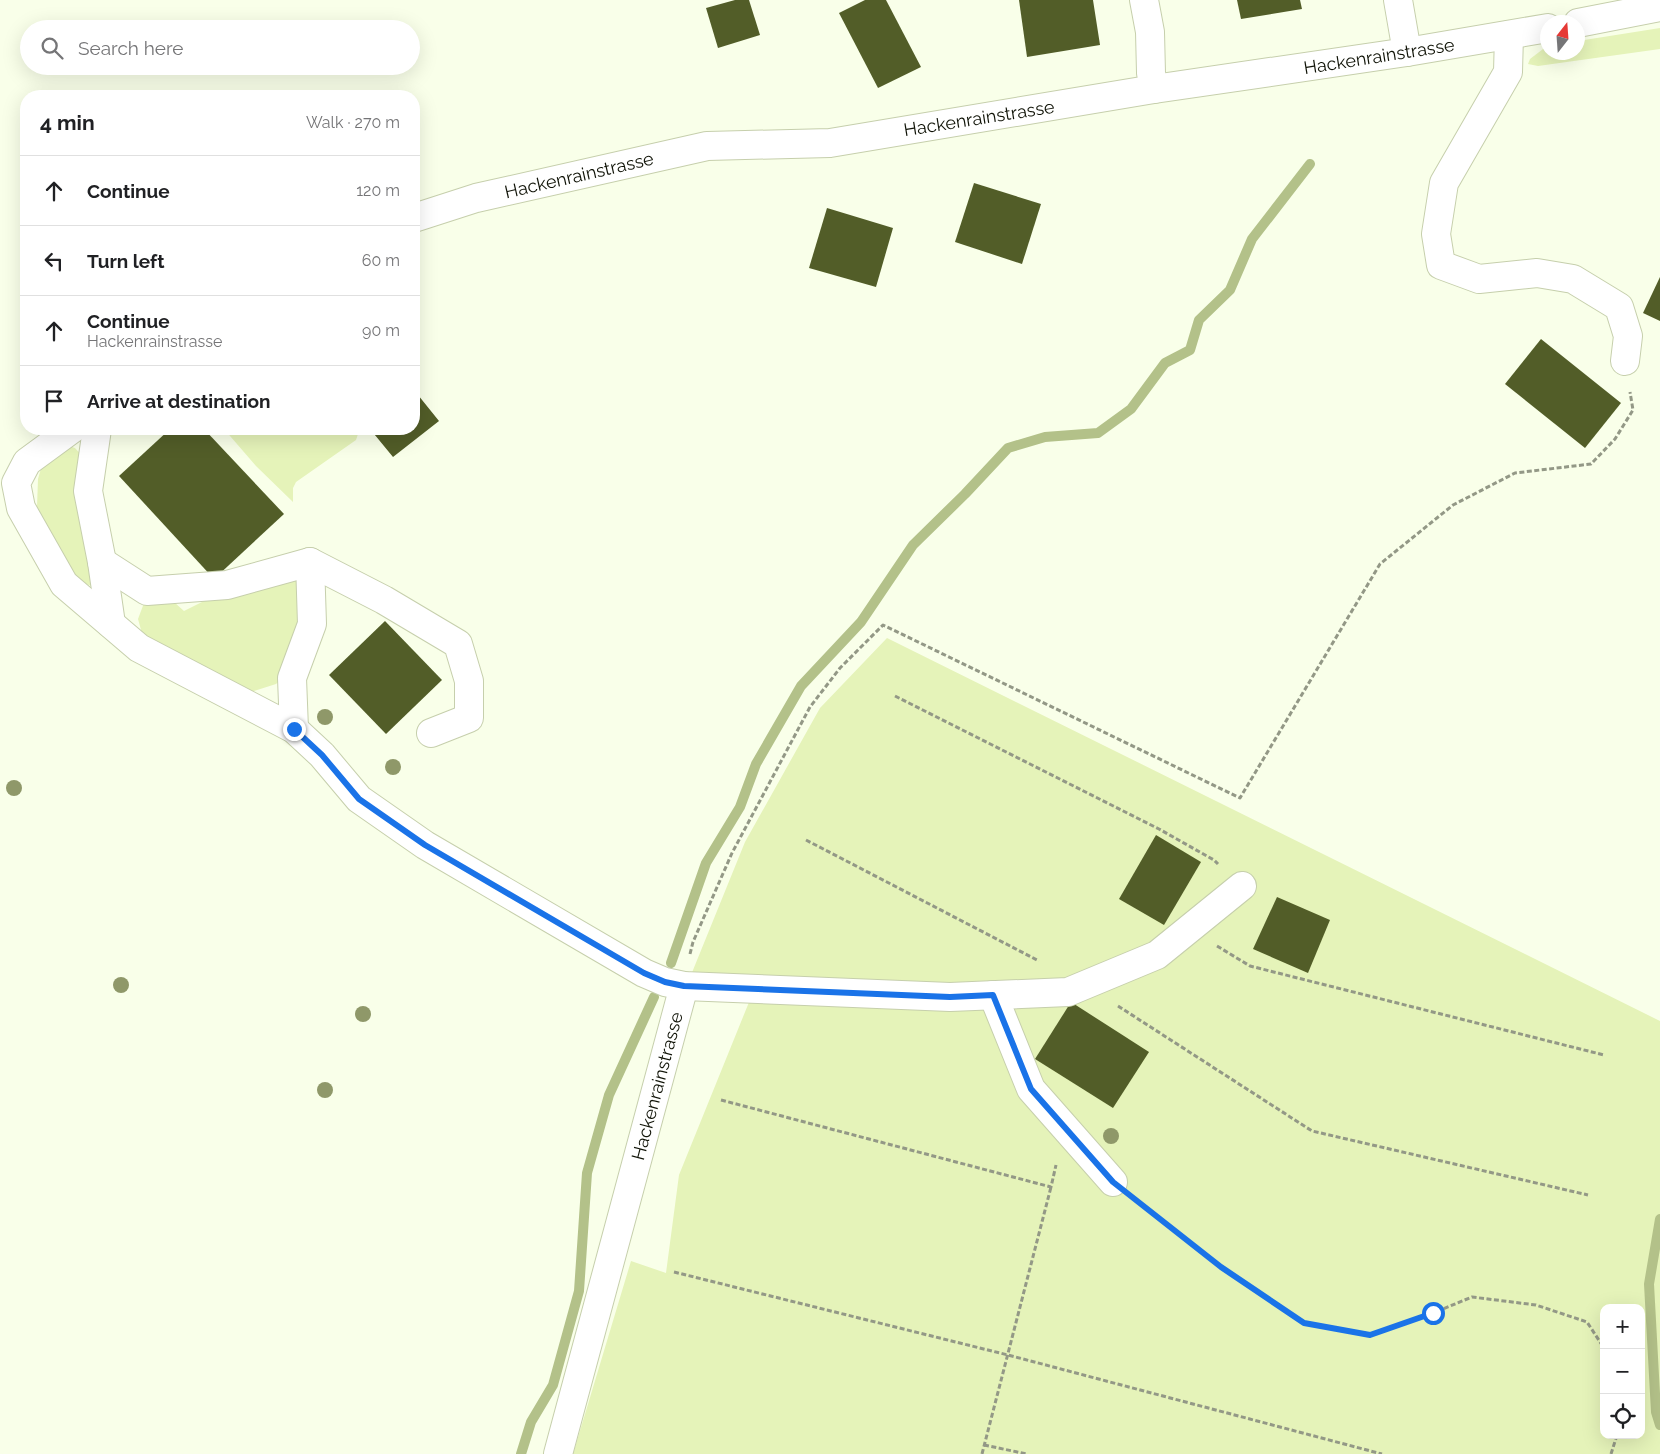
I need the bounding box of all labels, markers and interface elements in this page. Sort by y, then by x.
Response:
north arrow [1540,15,1585,60]
search box [20,20,420,75]
icon: search [38,34,66,62]
street label: Hackenrainstrasse [1302,34,1456,78]
text: Search here [78,37,184,59]
street label: Hackenrainstrasse [902,96,1056,140]
text: 4 min [40,110,95,135]
text: Walk · 270 m [306,113,400,132]
street label: Hackenrainstrasse [502,148,656,202]
icon: ahead [40,177,68,205]
text: Continue [87,180,170,202]
text: 120 m [356,181,400,200]
icon: left [40,247,68,275]
text: Turn left [87,250,164,272]
text: 60 m [362,251,400,270]
text: Continue [87,310,170,332]
icon: ahead [40,317,68,345]
text: 90 m [362,321,400,340]
text: Hackenrainstrasse [87,332,222,351]
icon: arrive [40,387,68,415]
text: Arrive at destination [87,390,271,412]
route end [283,718,306,741]
street label: Hackenrainstrasse [627,1009,687,1162]
route start [1422,1302,1445,1325]
map controls [1600,1304,1645,1439]
button: + [1600,1304,1645,1349]
button: − [1600,1349,1645,1394]
button: locate [1600,1394,1645,1439]

